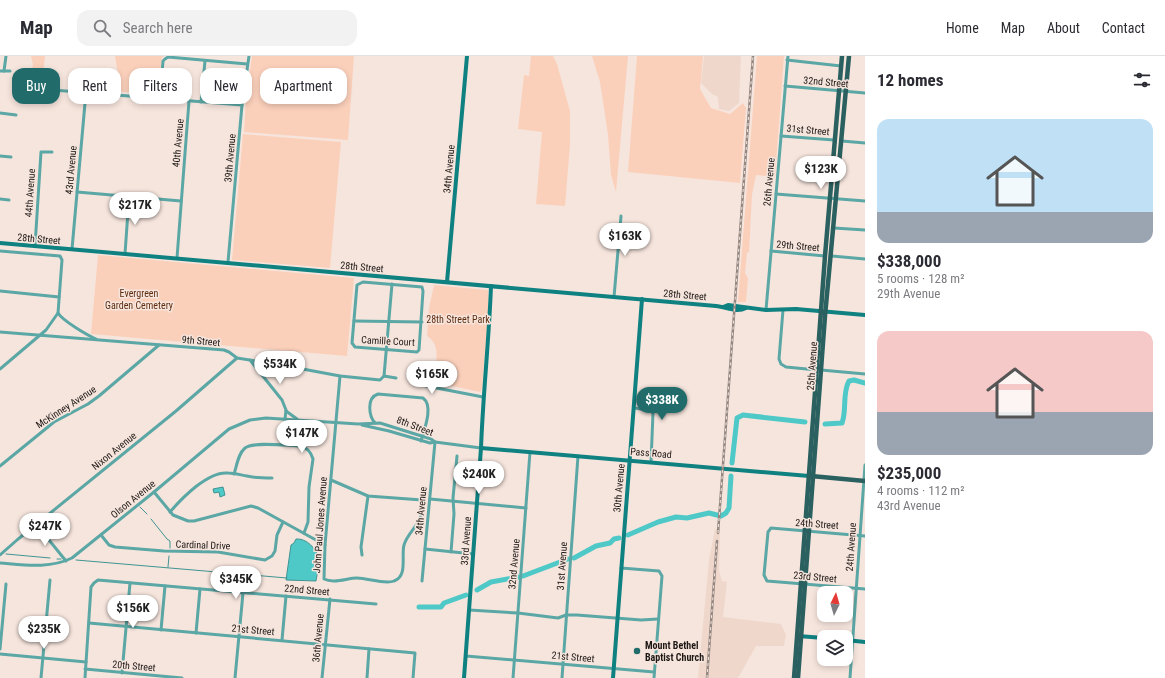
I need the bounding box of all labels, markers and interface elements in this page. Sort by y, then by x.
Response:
search box [77,10,357,46]
text: Map [20,16,53,39]
icon: search [91,17,113,39]
text: Search here [123,19,193,37]
text: Home [946,20,979,36]
text: Map [1001,20,1025,36]
text: About [1047,20,1080,36]
text: Contact [1102,20,1145,36]
chip: Buy [12,68,60,104]
chip: Rent [68,68,121,104]
chip: Filters [129,68,192,104]
chip: New [200,68,252,104]
chip: Apartment [260,68,347,104]
icon: filters [1131,69,1153,91]
text: 12 homes [877,70,943,90]
street label: 32nd Street [803,75,849,89]
street label: 40th Avenue [170,118,186,168]
street label: 31st Street [786,123,830,137]
street label: 39th Avenue [222,133,238,183]
street label: 34th Avenue [441,144,457,194]
street label: 43rd Avenue [63,145,79,195]
icon: home [979,145,1051,217]
pin: $123K [793,156,849,190]
street label: 26th Avenue [761,157,777,207]
text: $123K [804,161,838,176]
street label: 44th Avenue [23,168,37,218]
pin: $217K [107,192,163,226]
text: $217K [118,197,152,212]
pin: $163K [597,223,653,257]
text: $163K [608,228,642,243]
street label: 28th Street [17,232,61,246]
street label: 29th Street [776,239,820,253]
text: $338,000 [877,251,941,271]
street label: 28th Street [340,260,384,274]
text: 5 rooms · 128 m² [877,271,964,286]
text: 29th Avenue [877,286,940,301]
park label: Evergreen Garden Cemetery [105,288,173,311]
street label: 28th Street [663,288,707,302]
park label: 28th Street Park [426,314,490,325]
street label: 9th Street [181,334,221,348]
street label: Camille Court [361,334,415,348]
street label: 25th Avenue [805,341,819,391]
pin: $534K [252,351,308,385]
text: $534K [263,356,297,371]
icon: home [979,357,1051,429]
pin: $165K [404,361,460,395]
text: $165K [415,366,449,381]
street label: McKinney Avenue [34,383,98,431]
pin: $338K [634,387,690,421]
text: $338K [645,392,679,407]
street label: 8th Street [395,414,435,438]
pin: $147K [274,420,330,454]
text: $147K [285,425,319,440]
street label: Nixon Avenue [90,430,139,472]
street label: Pass Road [630,446,672,460]
pin: $240K [451,461,507,495]
street label: 30th Avenue [611,463,627,513]
text: $235,000 [877,463,941,483]
text: $240K [462,466,496,481]
street label: John Paul Jones Avenue [311,476,329,574]
street label: Olson Avenue [109,478,158,520]
text: 4 rooms · 112 m² [877,483,964,498]
street label: 34th Avenue [413,486,429,536]
text: 43rd Avenue [877,498,941,513]
pin: $247K [17,513,73,547]
street label: 33rd Avenue [459,516,473,566]
street label: 24th Street [795,517,839,531]
text: $247K [28,518,62,533]
street label: 24th Avenue [844,522,858,572]
street label: 32nd Avenue [506,538,522,590]
street label: Cardinal Drive [175,539,231,551]
street label: 31st Avenue [555,541,569,591]
pin: $345K [208,566,264,600]
street label: 23rd Street [793,570,837,584]
text: $345K [219,571,253,586]
street label: 22nd Street [284,583,330,597]
north arrow [817,586,853,622]
map controls [817,586,853,666]
pin: $156K [105,595,161,629]
text: $156K [116,600,150,615]
street label: 36th Avenue [310,613,326,663]
pin: $235K [16,616,72,650]
text: $235K [27,621,61,636]
street label: 21st Street [231,623,275,637]
button: layers [817,630,853,666]
place label: Mount Bethel Baptist Church [645,640,704,663]
marker: Mount Bethel Baptist Church [632,646,642,656]
street label: 21st Street [551,650,595,664]
street label: 20th Street [112,659,156,673]

